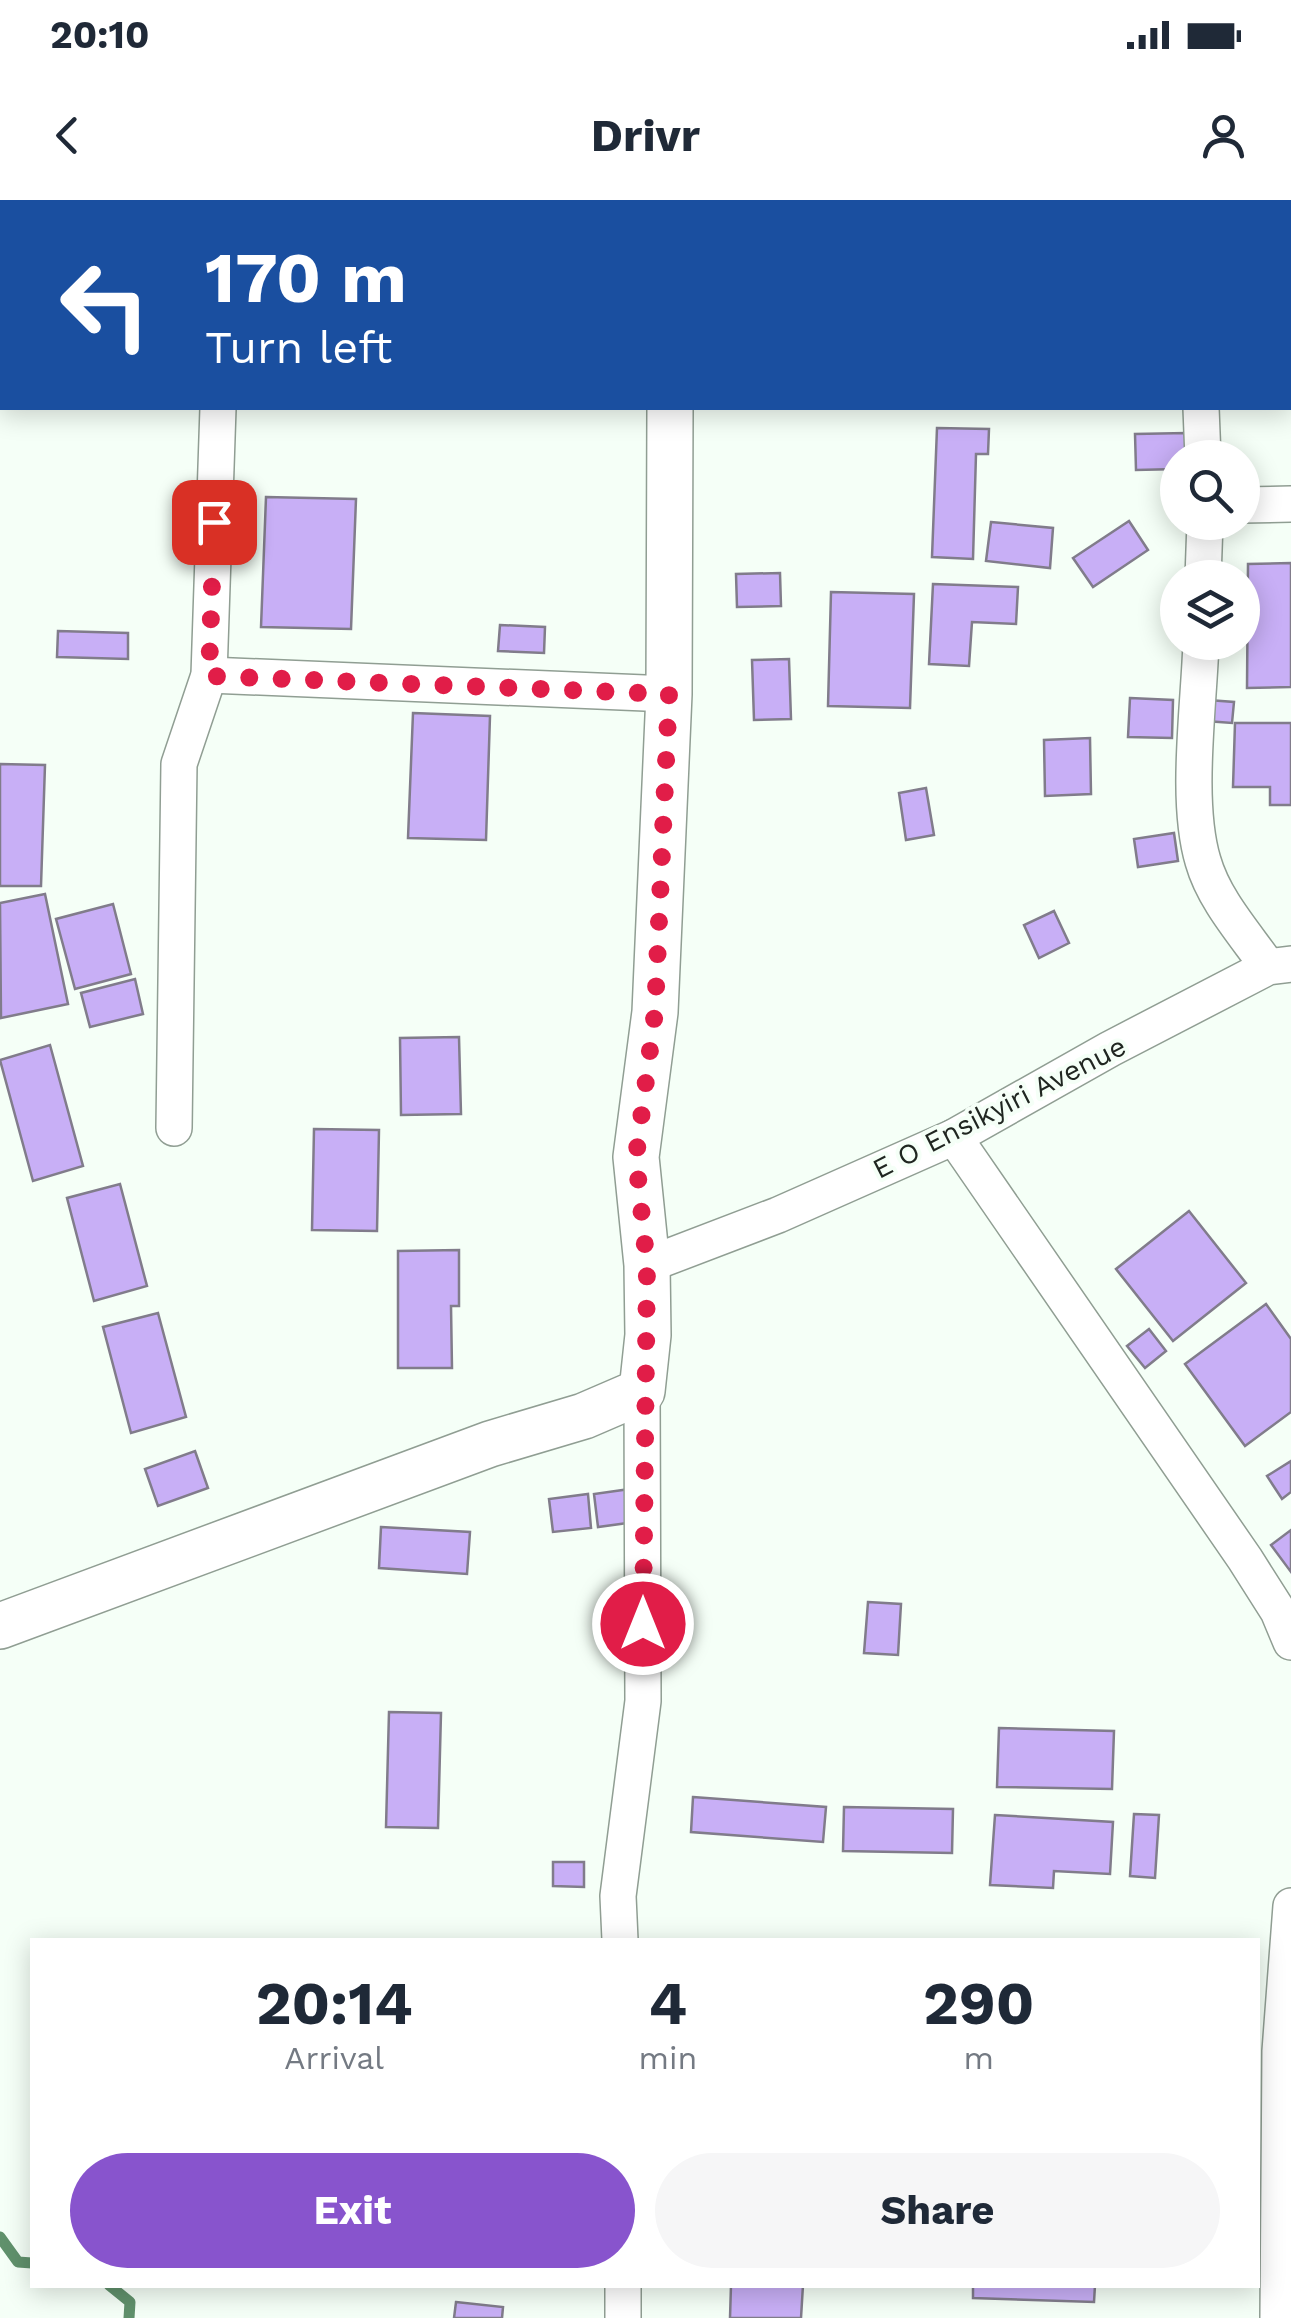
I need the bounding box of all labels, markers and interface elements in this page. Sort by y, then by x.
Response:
text: 20:10 [50,13,149,57]
icon: back [40,108,95,163]
icon: person [1196,108,1251,163]
text: Drivr [591,109,700,162]
text: 170 m [205,237,407,319]
icon: left [40,240,170,370]
text: Turn left [205,321,392,374]
map controls [1160,440,1260,660]
button: search [1160,440,1260,540]
pin [172,480,257,565]
icon: arrive [187,495,242,550]
button: layers [1160,560,1260,660]
street label: E O Ensikyiri Avenue [867,1029,1131,1186]
position arrow [591,1572,695,1676]
text: 20:14 [256,1968,413,2039]
text: 4 [648,1968,687,2039]
text: 290 [923,1968,1034,2039]
text: Arrival [284,2039,384,2077]
text: min [638,2039,697,2077]
text: m [963,2039,994,2077]
button: Exit [70,2153,635,2268]
button: Share [655,2153,1220,2268]

